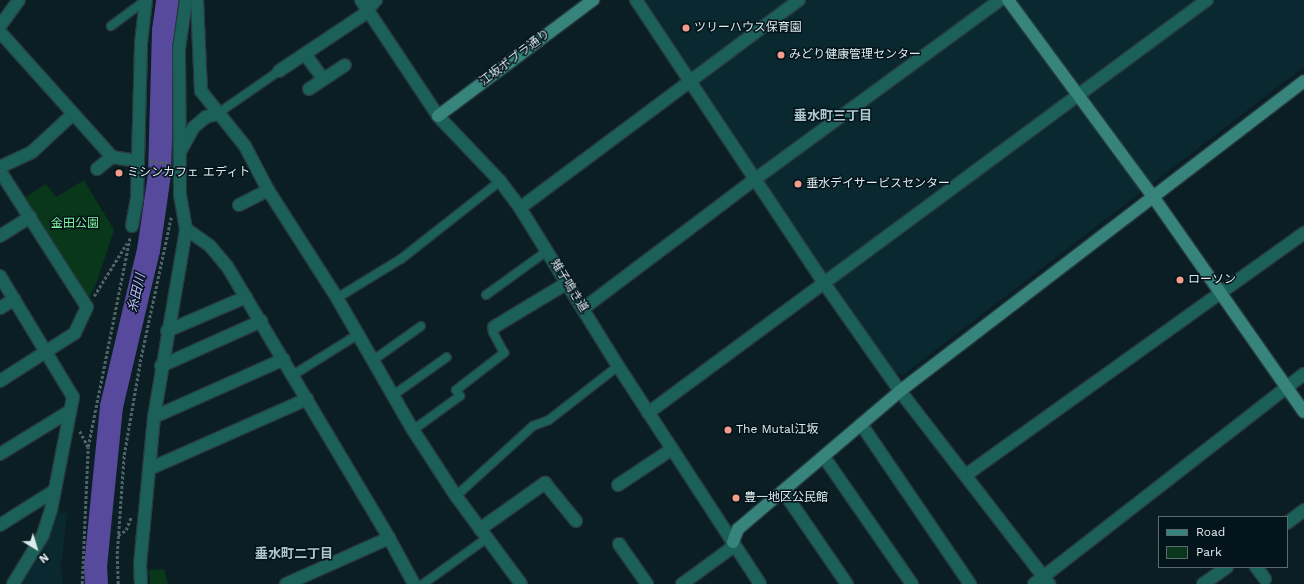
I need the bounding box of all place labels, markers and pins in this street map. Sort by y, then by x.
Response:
place label: ツリーハウス保育園 [694,21,802,35]
marker: ツリーハウス保育園 [681,23,691,33]
place label: みどり健康管理センター [789,48,921,62]
marker: みどり健康管理センター [776,50,786,60]
place label: ミシンカフェ エディト [127,166,251,180]
marker: ミシンカフェ エディト [114,168,124,178]
place label: 垂水デイサービスセンター [806,177,950,191]
marker: 垂水デイサービスセンター [793,179,803,189]
place label: ローソン [1188,273,1236,287]
marker: ローソン [1175,275,1185,285]
place label: The Mutal江坂 [736,423,818,437]
marker: The Mutal江坂 [723,425,733,435]
place label: 豊一地区公民館 [744,491,828,505]
marker: 豊一地区公民館 [731,493,741,503]

